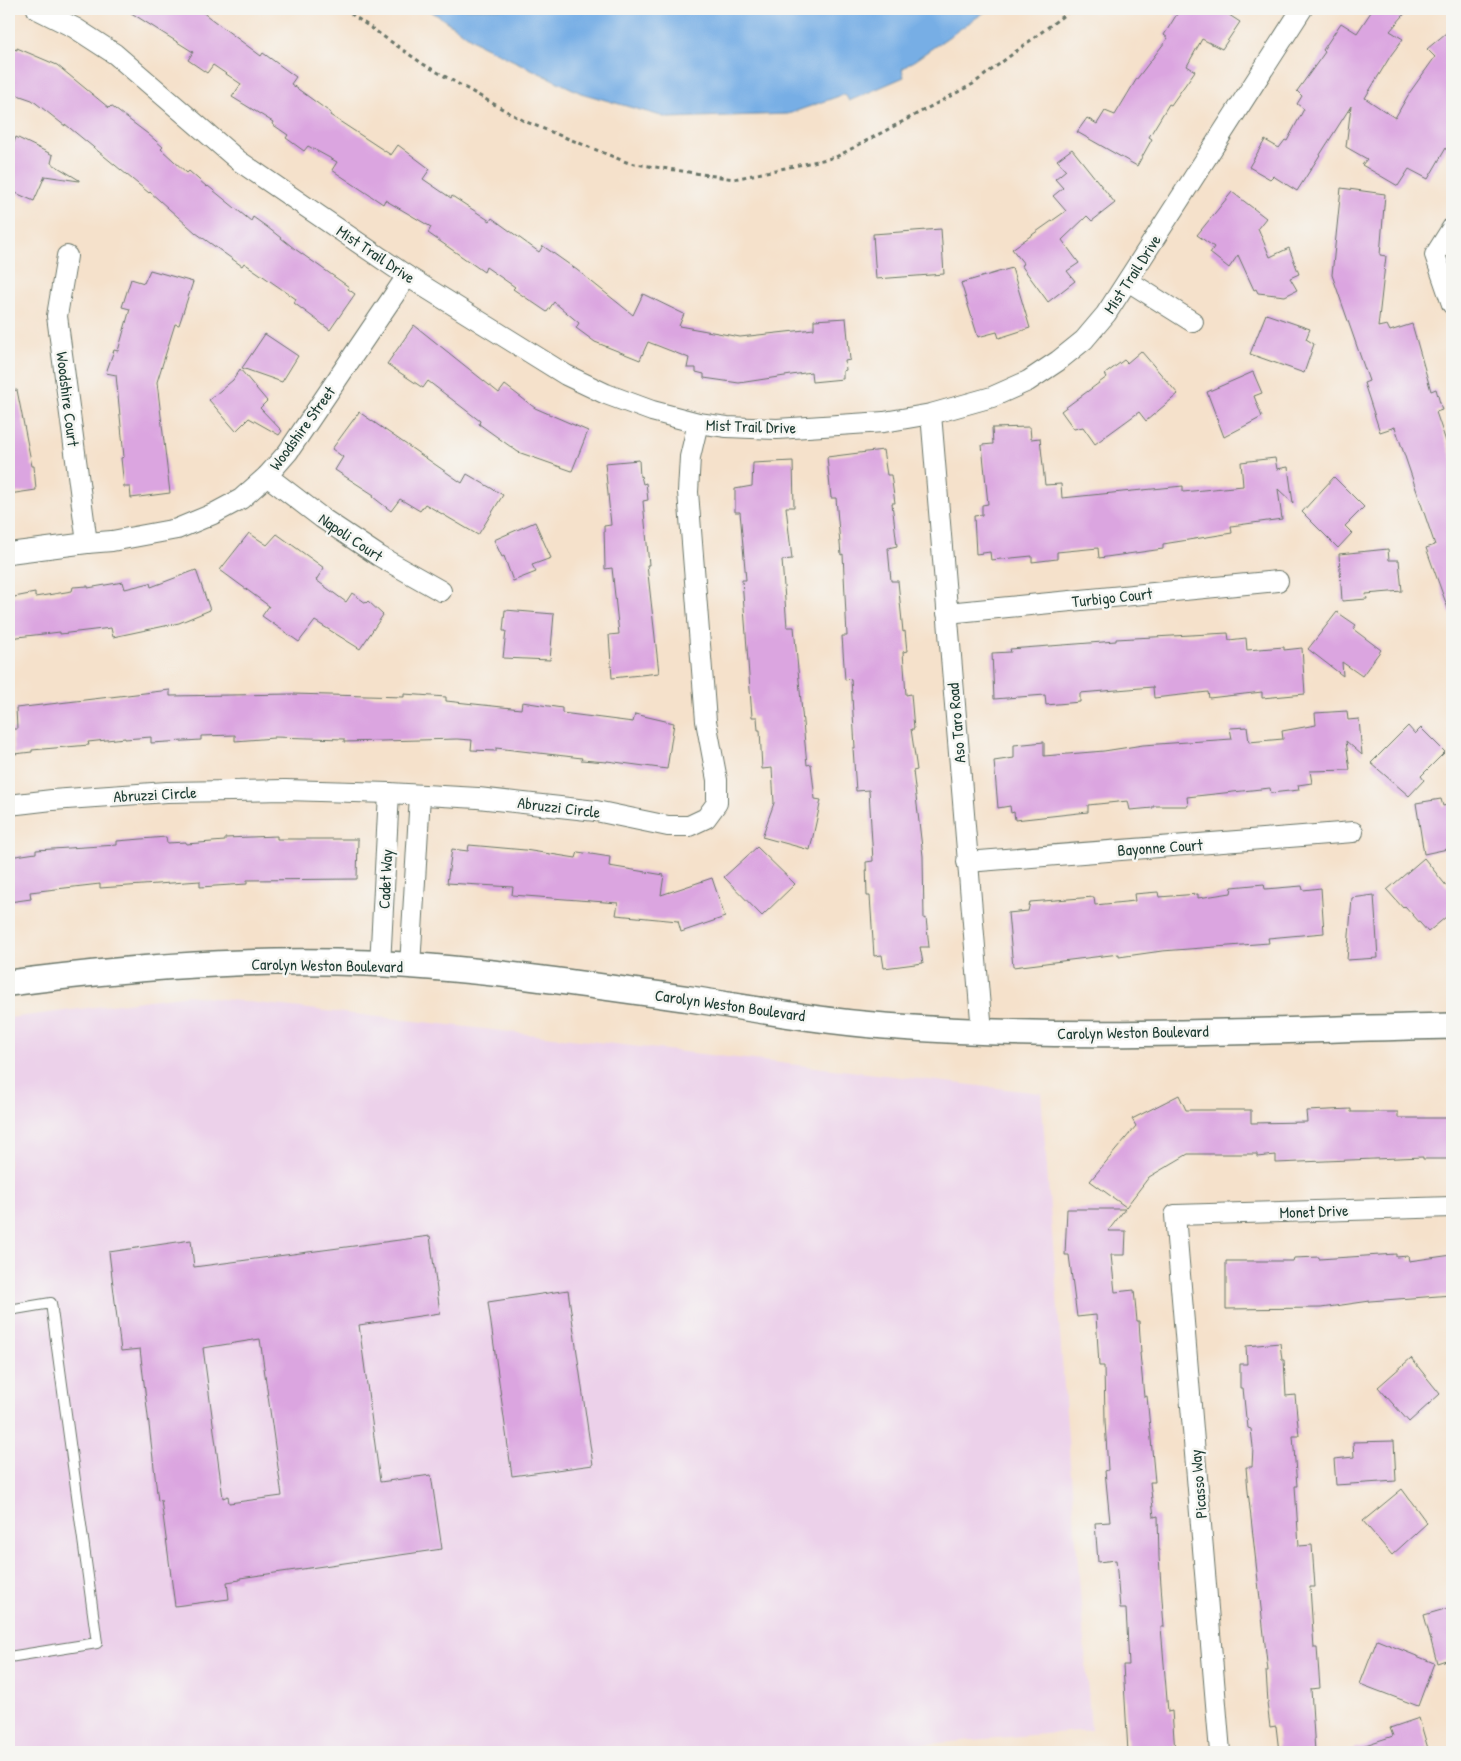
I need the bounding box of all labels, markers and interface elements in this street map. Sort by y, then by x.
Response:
street label: Mist Trail Drive [333,220,420,289]
street label: Mist Trail Drive [1098,230,1166,318]
street label: Woodshire Court [51,351,85,448]
street label: Woodshire Street [264,381,340,474]
street label: Mist Trail Drive [706,413,797,439]
street label: Napoli Court [315,508,388,567]
street label: Turbigo Court [1071,582,1154,612]
street label: Aso Taro Road [942,682,970,764]
street label: Abruzzi Circle [113,781,198,807]
street label: Abruzzi Circle [516,791,602,823]
street label: Bayonne Court [1117,833,1204,861]
street label: Cadet Way [372,848,398,909]
street label: Carolyn Weston Boulevard [251,953,403,977]
street label: Carolyn Weston Boulevard [653,984,807,1026]
street label: Carolyn Weston Boulevard [1057,1020,1209,1044]
street label: Monet Drive [1279,1199,1349,1223]
street label: Picasso Way [1184,1448,1212,1519]

